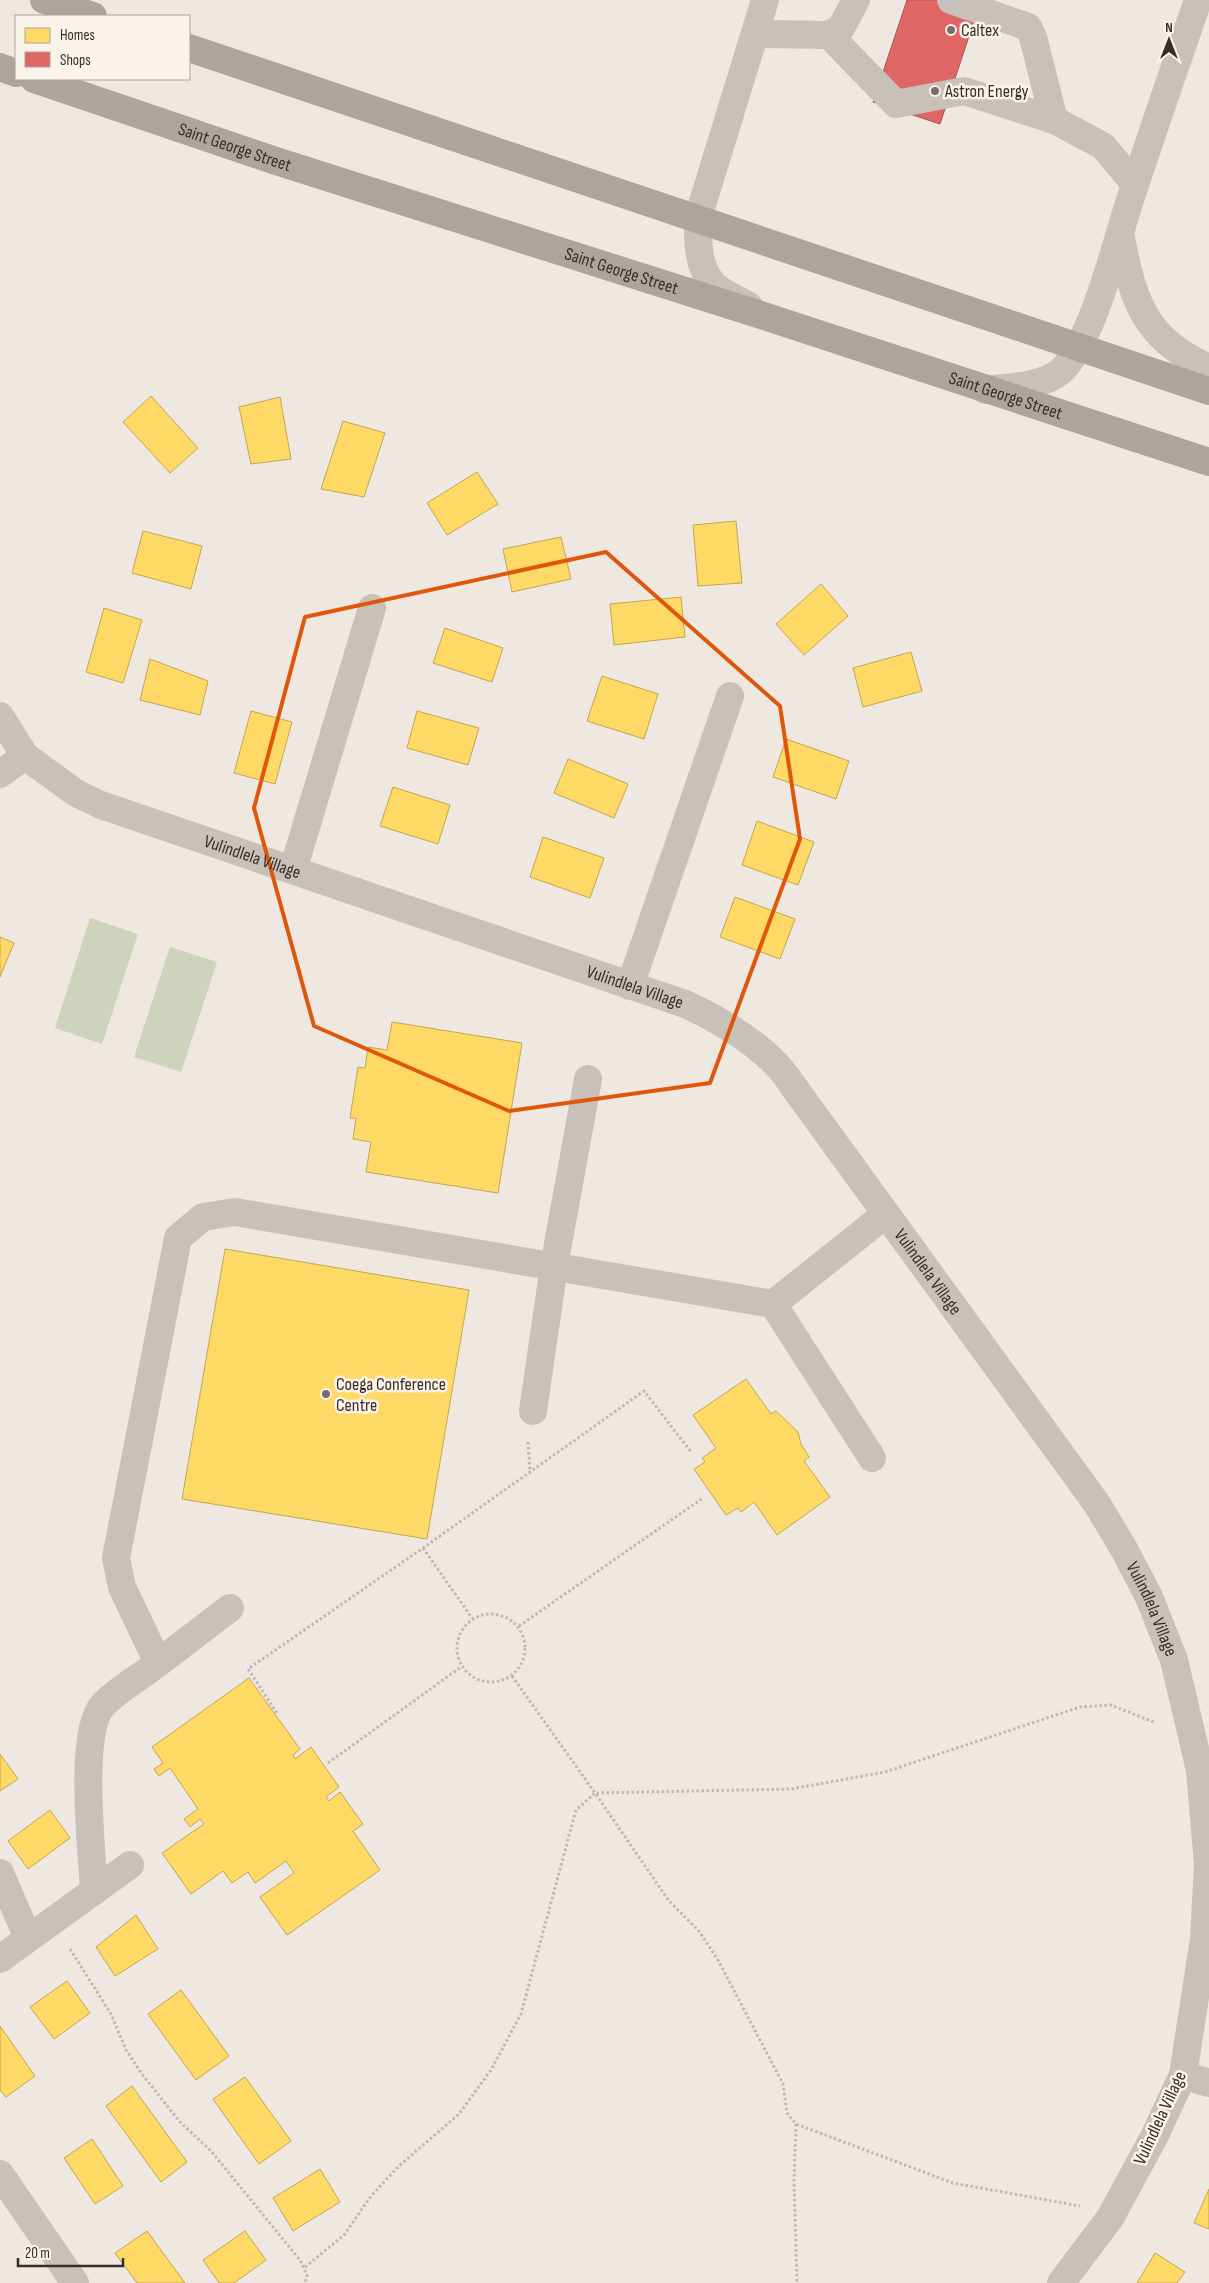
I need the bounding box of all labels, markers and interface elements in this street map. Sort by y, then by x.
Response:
legend [15,15,190,80]
north arrow [1144,15,1194,65]
text: N [1165,19,1173,36]
place label: Caltex [961,20,999,41]
marker: Caltex [945,24,957,36]
text: Homes [60,26,95,45]
text: Shops [60,51,91,70]
place label: Astron Energy [944,81,1029,102]
marker: Astron Energy [929,85,941,97]
street label: Saint George Street [176,118,294,176]
street label: Saint George Street [562,243,681,299]
street label: Saint George Street [946,367,1066,424]
street label: Vulindlela Village [201,830,304,883]
street label: Vulindlela Village [584,961,686,1013]
street label: Vulindlela Village [890,1225,966,1319]
place label: Coega Conference Centre [336,1374,446,1416]
marker: Coega Conference Centre [320,1388,332,1400]
street label: Vulindlela Village [1122,1558,1182,1659]
street label: Vulindlela Village [1129,2068,1191,2168]
scale bar [18,2236,122,2268]
text: 20 m [25,2244,50,2263]

